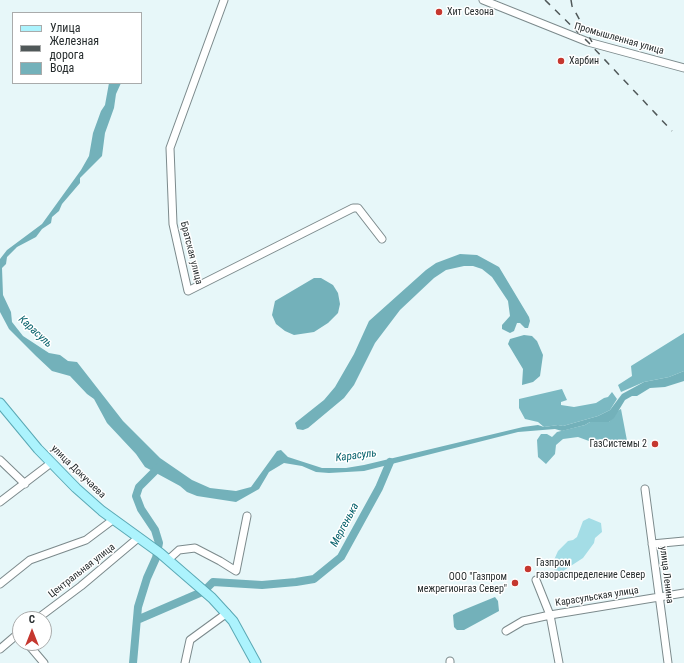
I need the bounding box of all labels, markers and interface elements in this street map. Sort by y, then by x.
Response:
place label: Хит Сезона [447,6,494,18]
marker: Хит Сезона [434,7,444,17]
legend [12,12,142,84]
street label: Промышленная улица [573,20,665,58]
text: Улица [50,21,80,35]
text: Железная дорога [49,34,99,62]
place label: Харбин [569,55,599,67]
marker: Харбин [556,56,566,66]
text: Вода [50,61,74,75]
street label: Братская улица [177,220,205,286]
water label: Карасуль [15,313,55,351]
place label: ГазСистемы 2 [589,438,647,450]
marker: ГазСистемы 2 [650,439,660,449]
street label: улица Докучаева [48,443,108,501]
water label: Карасуль [335,447,377,465]
water label: Мергенька [328,501,362,549]
street label: Центральная улица [46,541,118,601]
street label: улица Ленина [657,546,675,604]
place label: Газпром газораспределение Север [536,557,645,580]
marker: Газпром газораспределение Север [523,564,533,574]
place label: ООО "Газпром межрегионгаз Север" [417,571,507,594]
marker: ООО "Газпром межрегионгаз Север" [510,578,520,588]
street label: Карасульская улица [555,584,639,610]
north arrow [12,611,52,651]
text: С [29,613,35,626]

